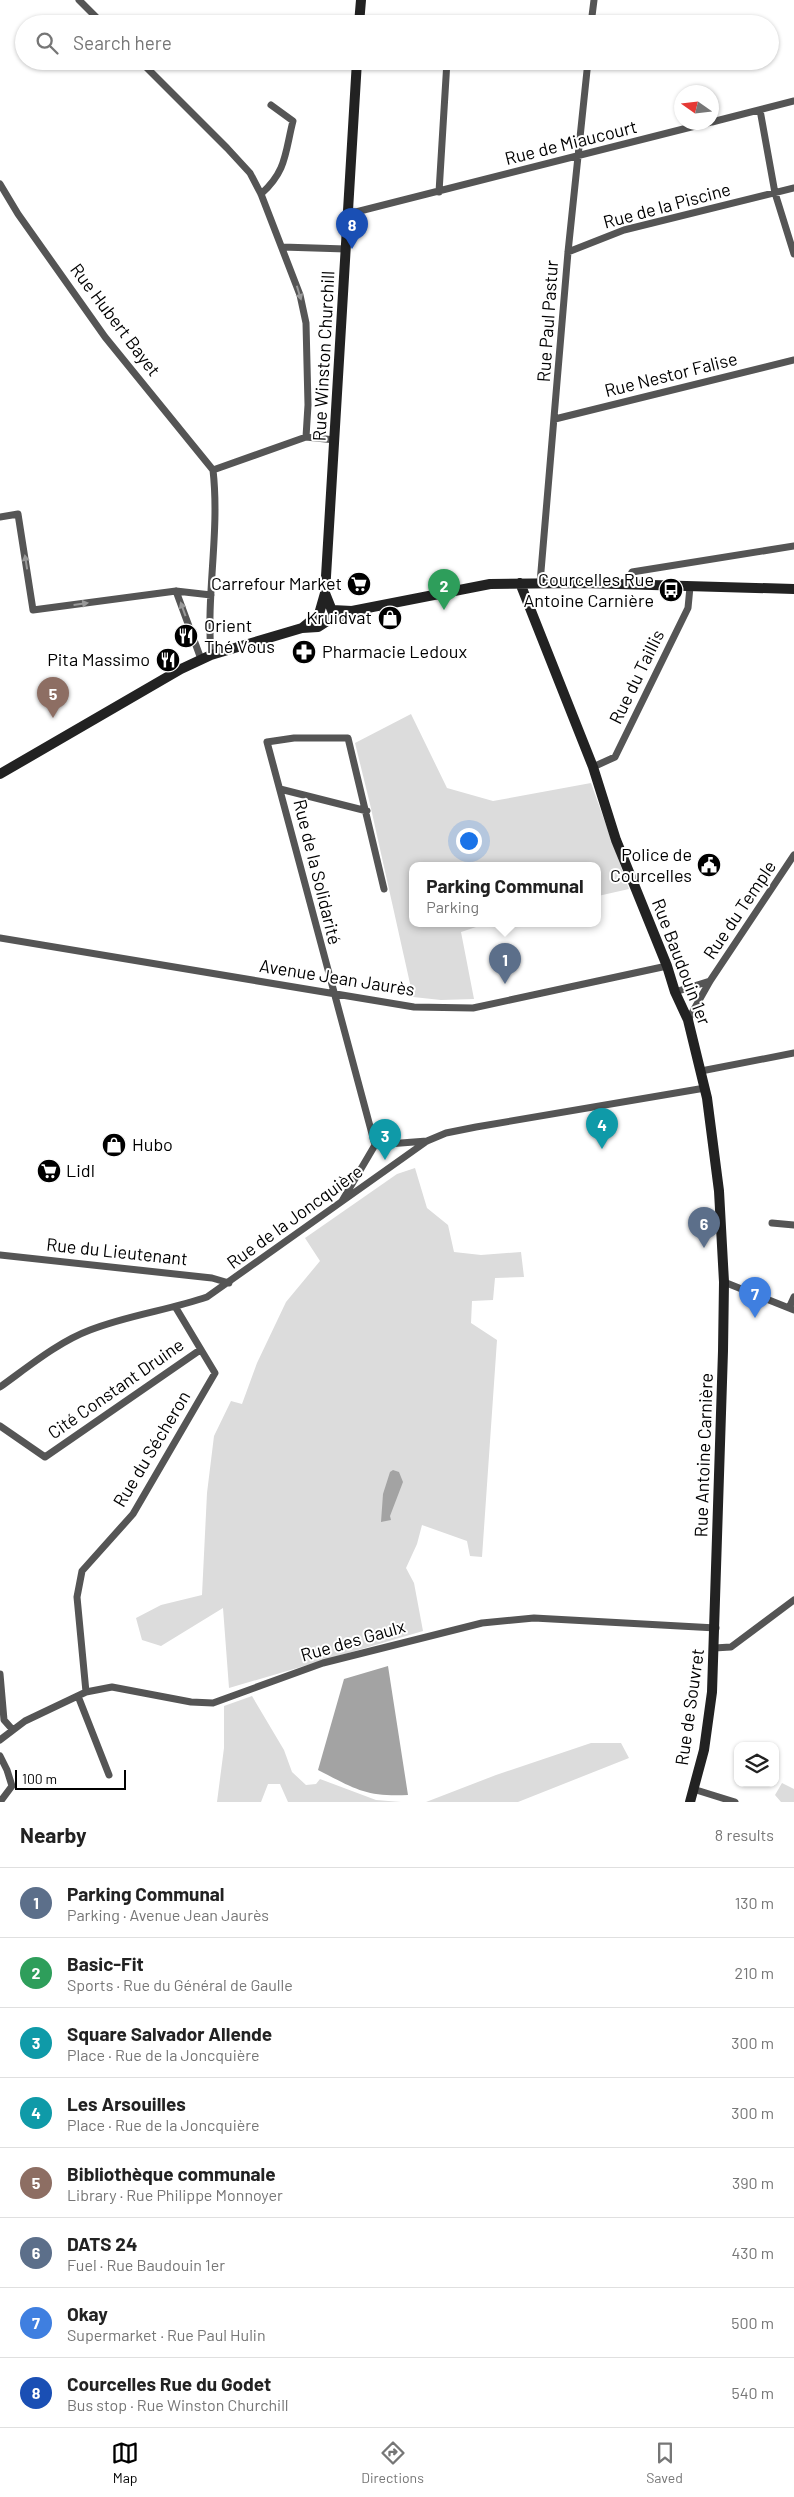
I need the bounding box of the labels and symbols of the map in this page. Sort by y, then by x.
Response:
north arrow [674,85,719,130]
street label: Rue de Miaucourt [502,115,639,169]
street label: Rue de la Piscine [601,177,733,233]
pin: 8 [336,208,368,249]
street label: Rue Hubert Bayet [66,259,165,380]
street label: Rue Paul Pastur [532,259,562,383]
street label: Rue Winston Churchill [308,270,338,442]
one-way arrow [295,286,303,301]
street label: Rue Nestor Falise [602,347,739,401]
one-way arrow [21,554,29,570]
place label: Courcelles Rue Antoine Carnière [523,568,654,611]
pin: 2 [428,569,460,610]
supermarket icon: Carrefour Market [346,571,372,597]
place label: Carrefour Market [211,572,342,594]
bus stop icon: Courcelles Rue Antoine Carnière [658,577,684,603]
one-way arrow [74,599,90,607]
one-way arrow [179,601,186,616]
shop icon: Kruidvat [377,605,403,631]
place label: Kruidvat [306,606,372,628]
place label: Orient Thé Vous [204,614,275,657]
restaurant icon: Orient Thé Vous [173,623,199,649]
street label: Rue du Taillis [604,626,668,727]
pharmacy icon: Pharmacie Ledoux [291,639,317,665]
place label: Pharmacie Ledoux [322,640,467,662]
restaurant icon: Pita Massimo [155,647,181,673]
place label: Pita Massimo [47,648,150,670]
pin: 5 [37,677,69,718]
street label: Rue de la Solidarité [289,797,347,947]
your location [456,828,482,854]
place label: Police de Courcelles [610,843,692,886]
public building icon: Police de Courcelles [696,852,722,878]
street label: Rue du Temple [698,856,780,963]
street label: Rue Baudouin 1er [648,895,716,1028]
pin: 1 [489,943,521,984]
street label: Avenue Jean Jaurès [258,954,416,1000]
pin: 4 [586,1108,618,1149]
pin: 3 [369,1119,401,1160]
shop icon: Hubo [101,1132,127,1158]
place label: Hubo [132,1133,173,1155]
supermarket icon: Lidl [36,1158,62,1184]
place label: Lidl [66,1159,95,1181]
street label: Rue de la Joncquière [222,1159,367,1273]
pin: 6 [688,1207,720,1248]
street label: Rue du Lieutenant [45,1233,189,1269]
pin: 7 [739,1277,771,1318]
street label: Cité Constant Druine [43,1333,188,1443]
street label: Rue Antoine Carnière [689,1372,717,1538]
street label: Rue du Sécheron [108,1386,194,1511]
street label: Rue des Gaulx [298,1614,408,1665]
street label: Rue de Souvret [670,1647,708,1767]
scale bar [15,1767,126,1790]

